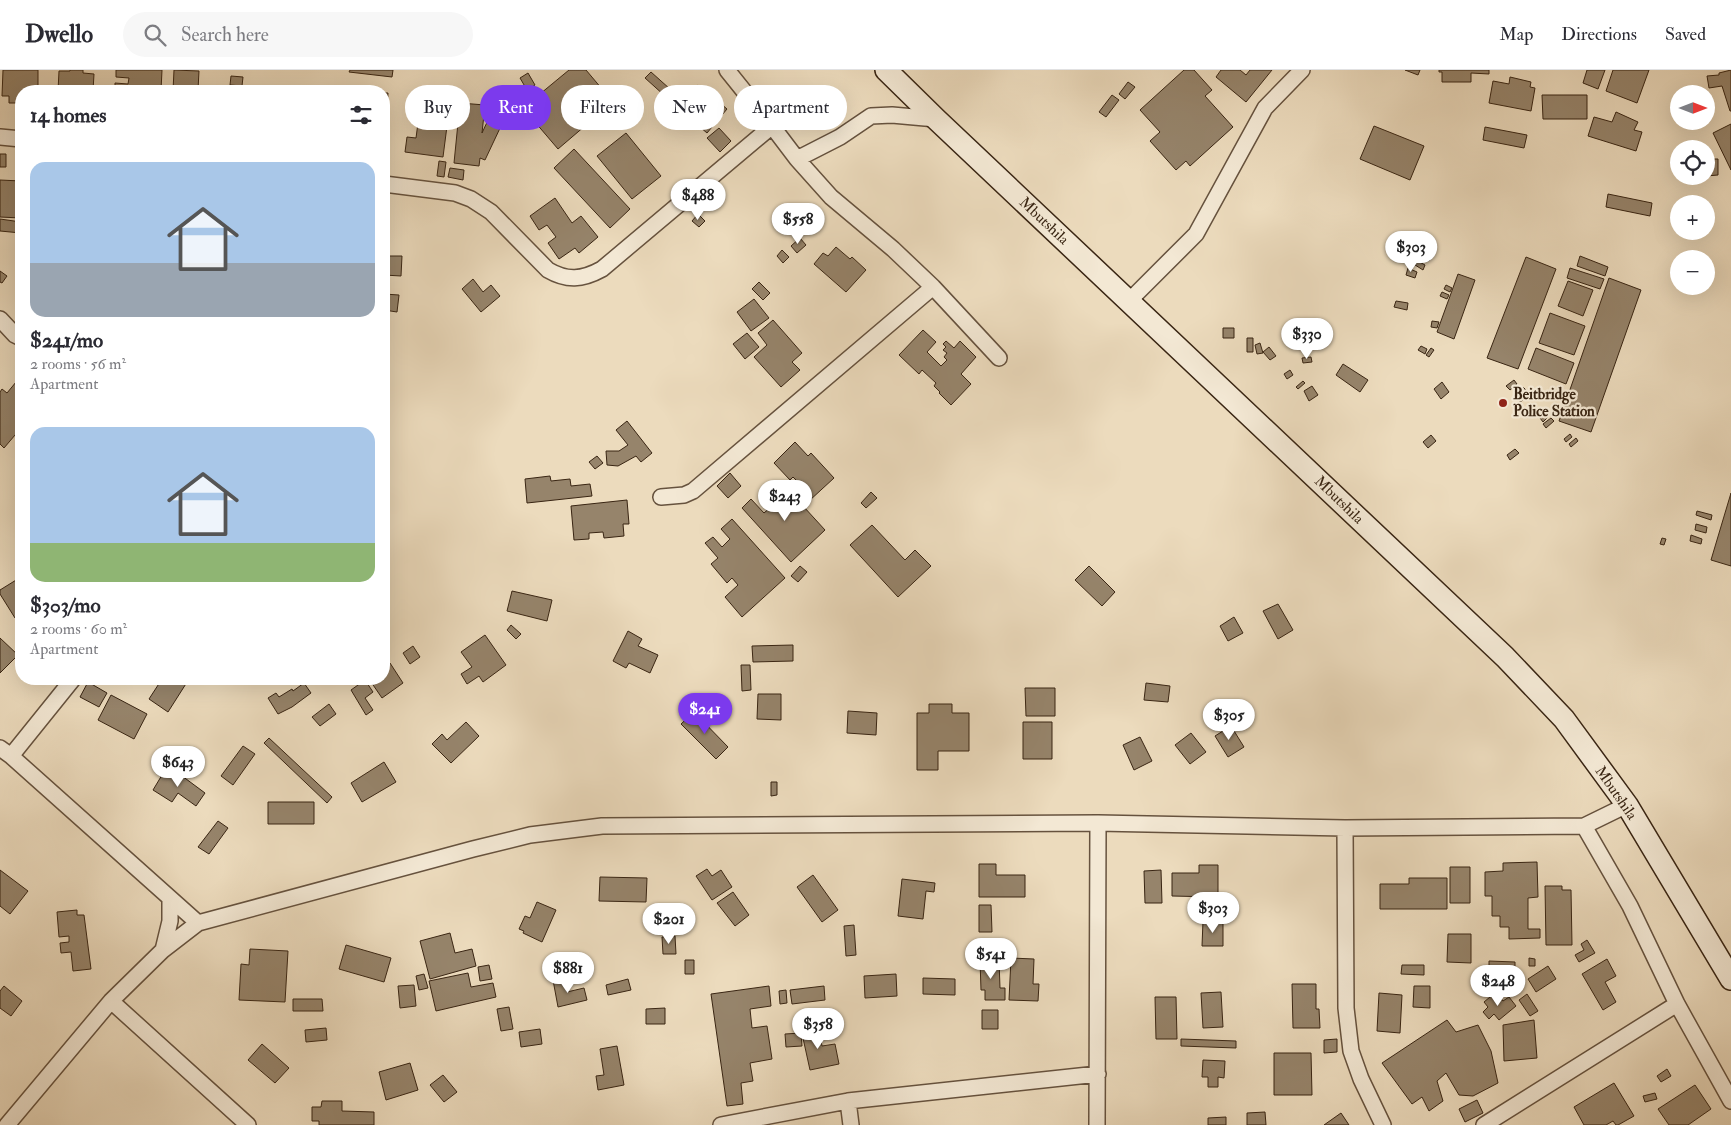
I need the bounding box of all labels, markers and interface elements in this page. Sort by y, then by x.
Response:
search box [123,12,473,57]
text: Dwello [25,19,93,50]
icon: search [141,21,169,49]
text: Search here [181,23,269,47]
text: Map [1500,23,1533,46]
text: Directions [1561,23,1637,46]
text: Saved [1665,23,1706,46]
chip: Buy [405,85,470,130]
chip: Rent [480,85,551,130]
chip: Filters [561,85,644,130]
chip: New [654,85,724,130]
chip: Apartment [734,85,847,130]
north arrow [1670,85,1715,130]
map controls [1670,85,1715,295]
icon: filters [347,101,375,129]
text: 14 homes [30,102,107,129]
button: locate [1670,140,1715,185]
pin: $488 [668,178,728,221]
text: $488 [682,185,714,205]
street label: Mbutshila [1015,193,1074,249]
icon: home [158,194,248,284]
button: + [1670,195,1715,240]
pin: $558 [768,202,828,245]
text: $558 [783,209,813,229]
pin: $303 [1381,230,1441,273]
text: $303 [1396,237,1426,257]
button: − [1670,250,1715,295]
pin: $330 [1277,318,1337,360]
text: $330 [1292,324,1322,344]
text: $241/mo [30,327,103,354]
text: 2 rooms · 56 m² [30,354,126,374]
text: Apartment [30,374,98,394]
place label: Beitbridge Police Station [1513,385,1595,421]
marker: Beitbridge Police Station [1497,397,1509,409]
icon: home [158,459,248,549]
street label: Mbutshila [1310,472,1368,529]
pin: $243 [755,480,815,522]
text: $243 [769,486,801,506]
text: $303/mo [30,592,101,619]
text: 2 rooms · 60 m² [30,619,127,639]
text: Apartment [30,639,98,659]
pin: $241 [675,692,735,735]
pin: $305 [1199,698,1259,741]
text: $241 [689,699,721,719]
text: $305 [1214,705,1244,725]
pin: $643 [148,746,208,788]
text: $643 [162,752,194,772]
street label: Mbutshila [1591,762,1642,824]
pin: $303 [1183,892,1243,934]
text: $303 [1198,898,1228,918]
pin: $201 [639,902,699,945]
text: $201 [654,909,684,929]
pin: $541 [961,938,1021,980]
text: $541 [976,944,1006,964]
pin: $881 [538,952,598,994]
text: $881 [553,958,583,978]
pin: $248 [1468,964,1528,1007]
text: $248 [1481,971,1515,991]
pin: $358 [788,1008,848,1050]
text: $358 [803,1014,833,1034]

